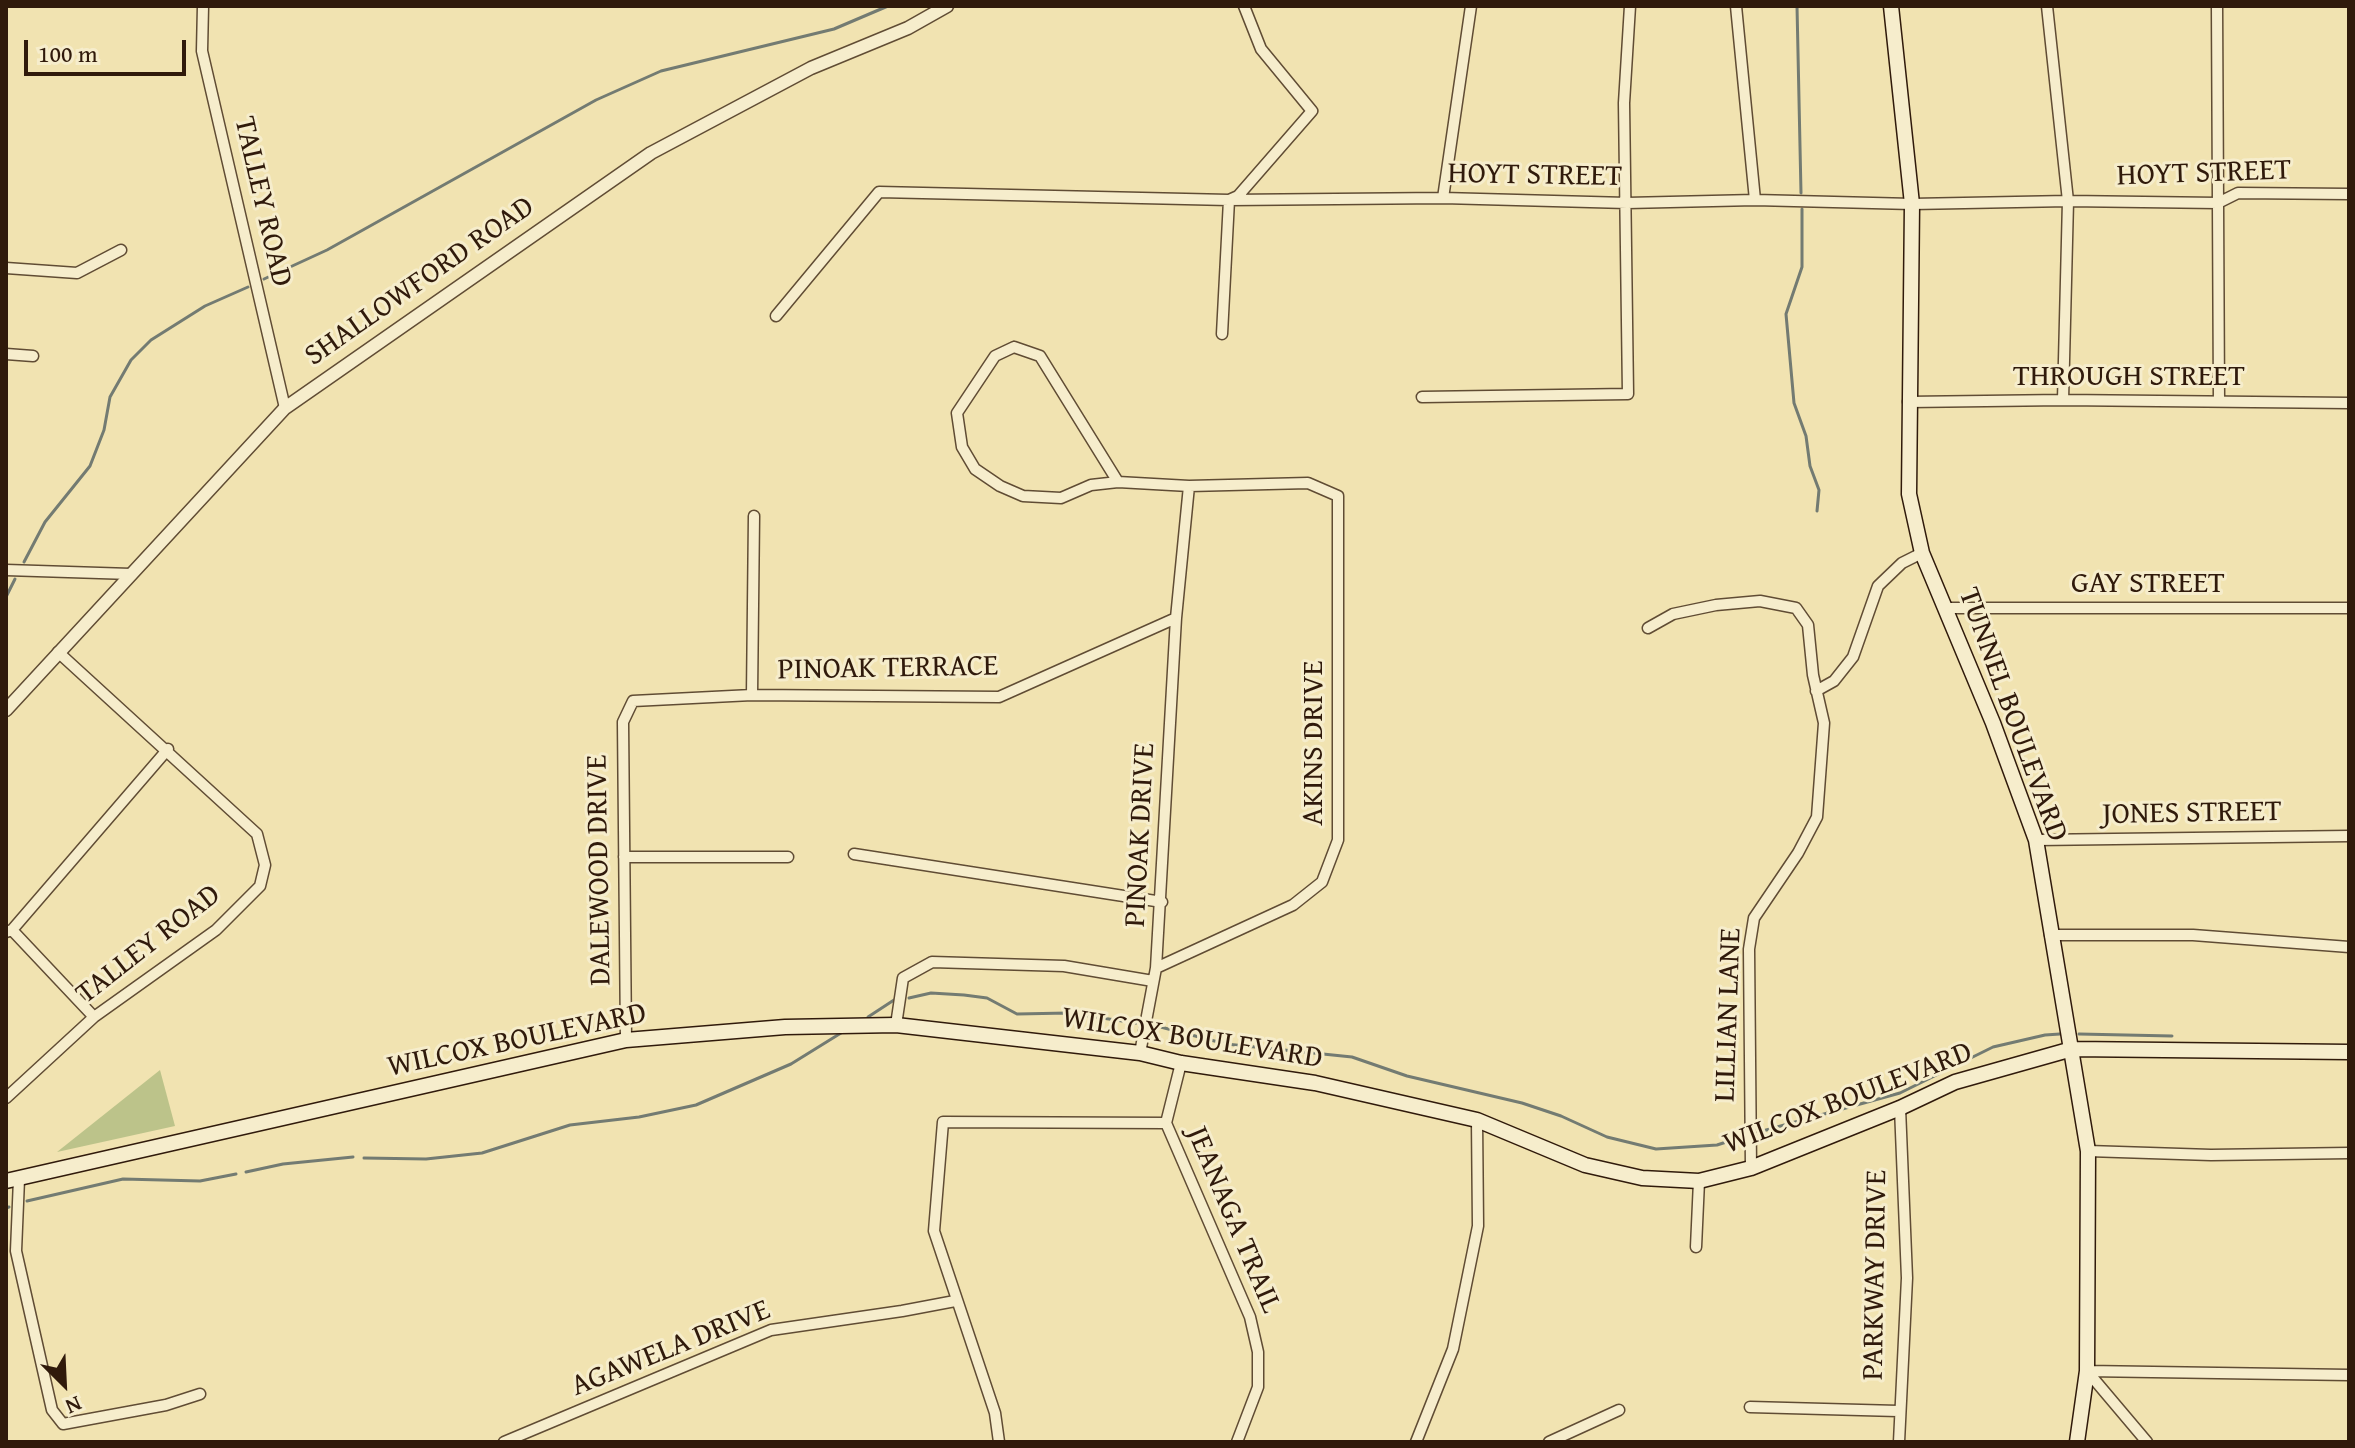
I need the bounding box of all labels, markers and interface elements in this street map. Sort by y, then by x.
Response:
scale bar [28,24,190,74]
text: 100 m [38,36,98,71]
street label: TALLEY ROAD [225,114,299,290]
street label: HOYT STREET [2116,153,2292,195]
street label: HOYT STREET [1447,156,1623,196]
street label: SHALLOWFORD ROAD [298,189,542,375]
street label: THROUGH STREET [2013,359,2245,395]
street label: GAY STREET [2071,566,2225,602]
street label: TUNNEL BOULEVARD [1949,583,2075,847]
street label: PINOAK TERRACE [777,649,999,689]
street label: AKINS DRIVE [1296,660,1332,826]
street label: PINOAK DRIVE [1118,742,1164,928]
street label: DALEWOOD DRIVE [580,754,620,986]
street label: JONES STREET [2102,794,2282,834]
street label: TALLEY ROAD [70,877,228,1013]
street label: LILLIAN LANE [1708,927,1750,1103]
street label: WILCOX BOULEVARD [384,996,650,1086]
street label: WILCOX BOULEVARD [1059,1001,1325,1077]
street label: WILCOX BOULEVARD [1719,1035,1977,1163]
street label: JEANAGA TRAIL [1178,1121,1288,1319]
street label: PARKWAY DRIVE [1856,1169,1896,1381]
street label: AGAWELA DRIVE [566,1293,776,1405]
north arrow [24,1344,104,1424]
text: N [61,1388,87,1424]

